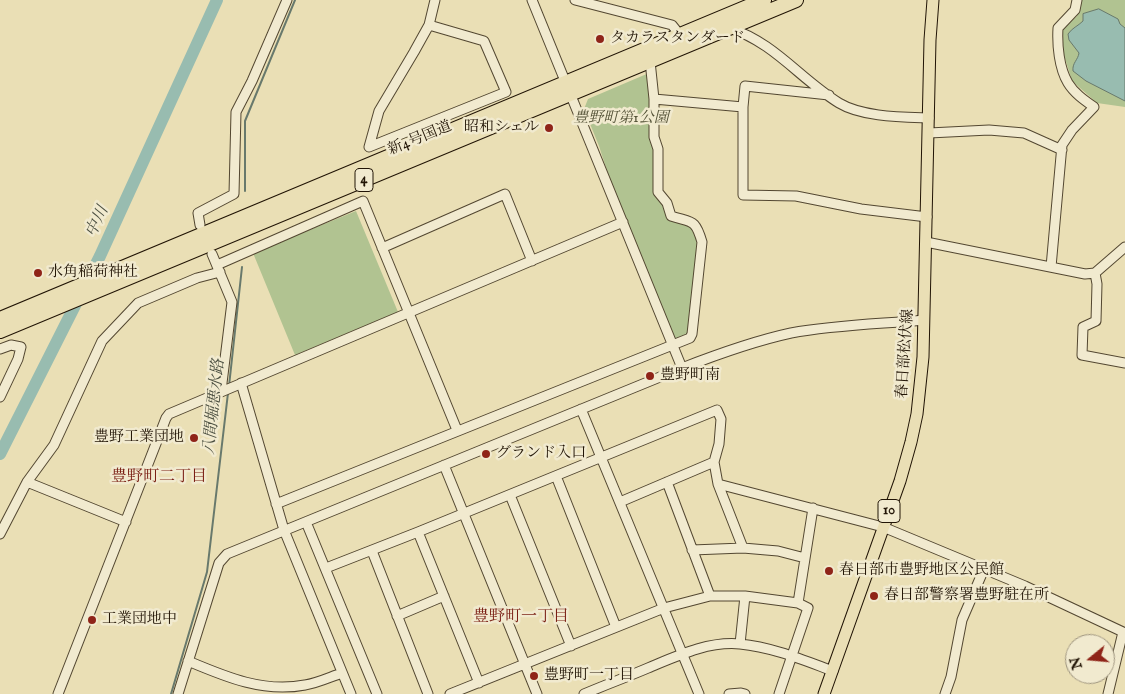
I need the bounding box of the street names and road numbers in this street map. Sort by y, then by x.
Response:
street label: 新4号国道 [385,118,455,160]
road number: 4 [355,168,373,192]
street label: 春日部松伏線 [894,308,918,400]
road number: 10 [878,500,900,522]

